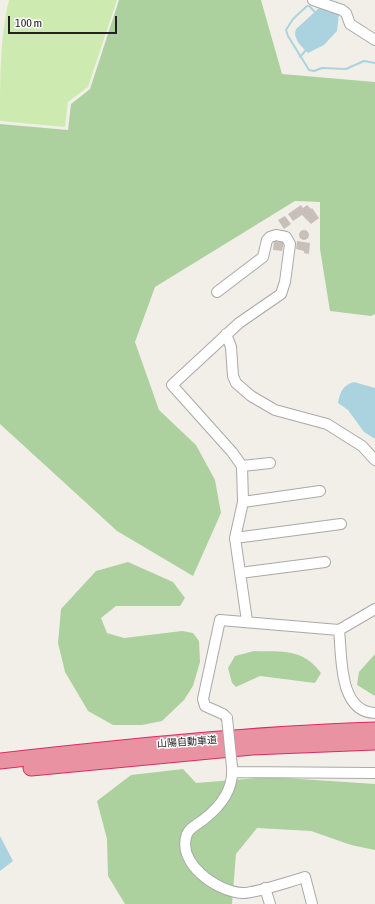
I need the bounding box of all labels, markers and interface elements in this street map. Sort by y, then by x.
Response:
scale bar [10,8,119,34]
text: 100 m [15,16,42,30]
street label: 山陽自動車道 [157,734,217,750]

